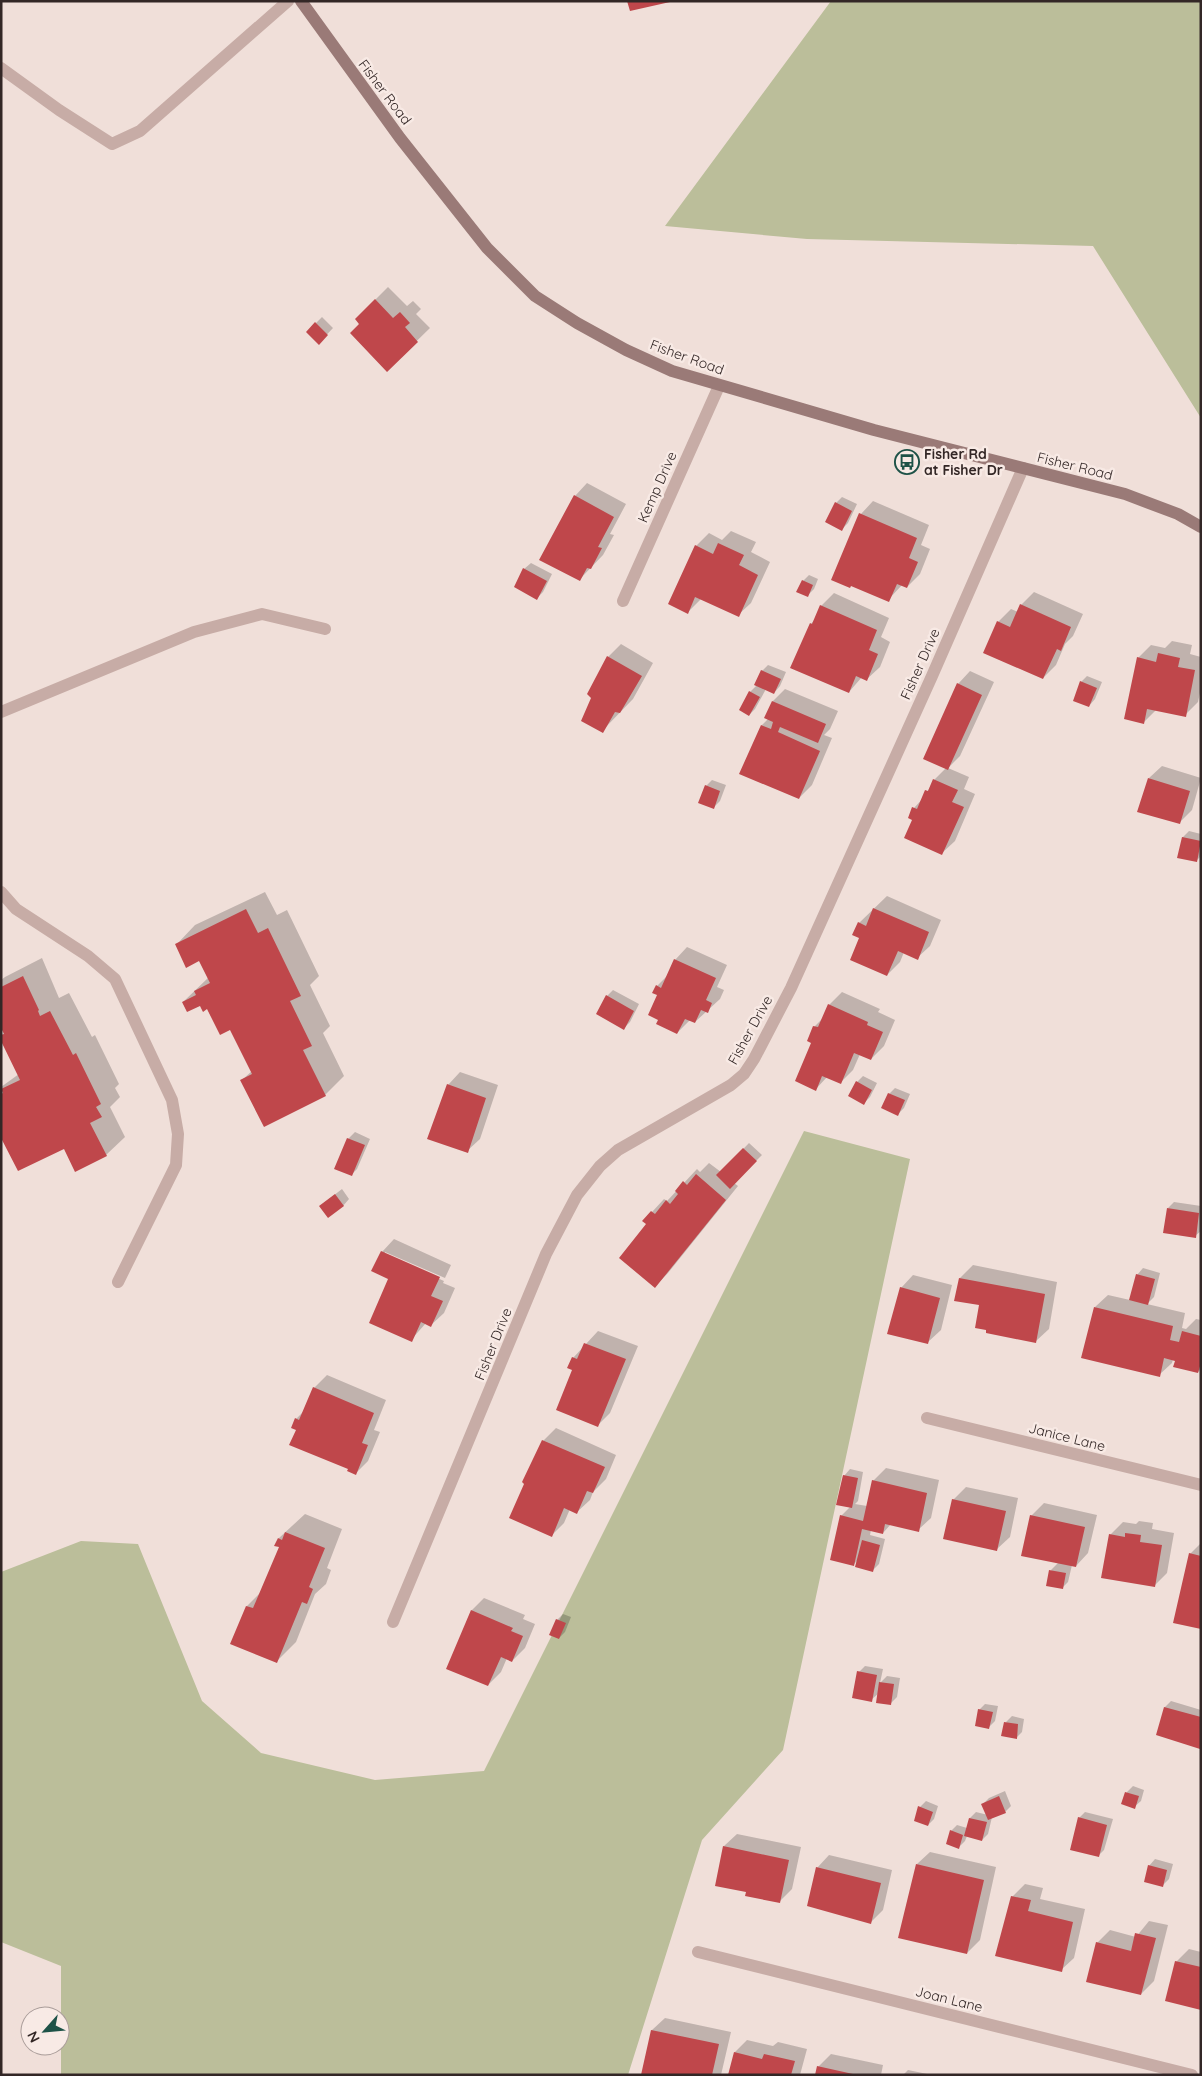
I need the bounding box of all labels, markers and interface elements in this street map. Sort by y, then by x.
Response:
street label: Fisher Road [355,56,415,128]
street label: Fisher Road [648,335,726,379]
place label: Fisher Rd at Fisher Dr [924,445,1003,479]
street label: Fisher Road [1035,448,1115,484]
street label: Kemp Drive [633,449,681,525]
bus stop icon: Fisher Rd at Fisher Dr [894,449,920,475]
street label: Fisher Drive [896,625,944,702]
street label: Fisher Drive [724,992,776,1068]
street label: Fisher Drive [470,1305,516,1383]
street label: Janice Lane [1027,1419,1107,1455]
street label: Joan Lane [913,1982,985,2016]
north arrow [20,2006,70,2056]
text: N [23,2028,44,2046]

